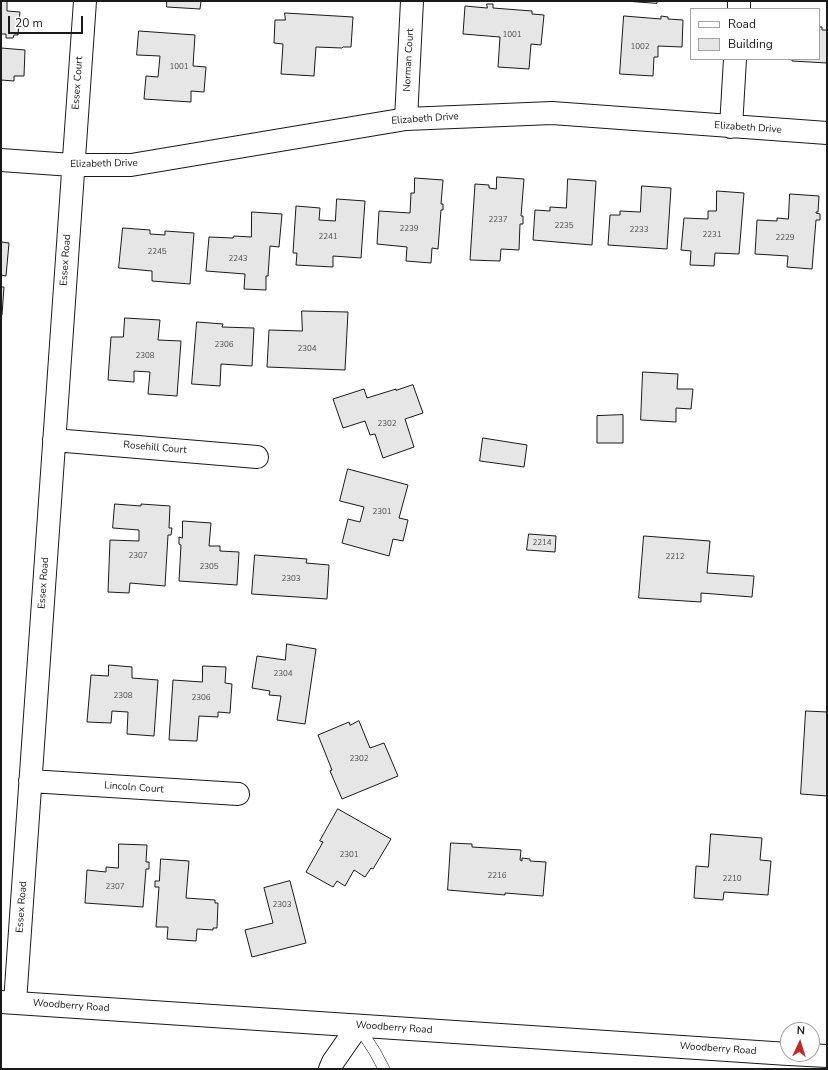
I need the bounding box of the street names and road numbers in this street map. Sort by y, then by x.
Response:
street label: Norman Court [401,28,417,92]
street label: Essex Court [70,56,86,110]
street label: Elizabeth Drive [391,111,459,127]
street label: Elizabeth Drive [714,120,782,136]
street label: Elizabeth Drive [70,157,138,171]
street label: Essex Road [58,234,74,286]
street label: Rosehill Court [123,439,187,457]
street label: Essex Road [36,557,52,609]
street label: Lincoln Court [104,780,164,796]
street label: Essex Road [14,881,30,933]
street label: Woodberry Road [32,997,110,1015]
street label: Woodberry Road [355,1019,433,1037]
street label: Woodberry Road [679,1040,757,1058]

